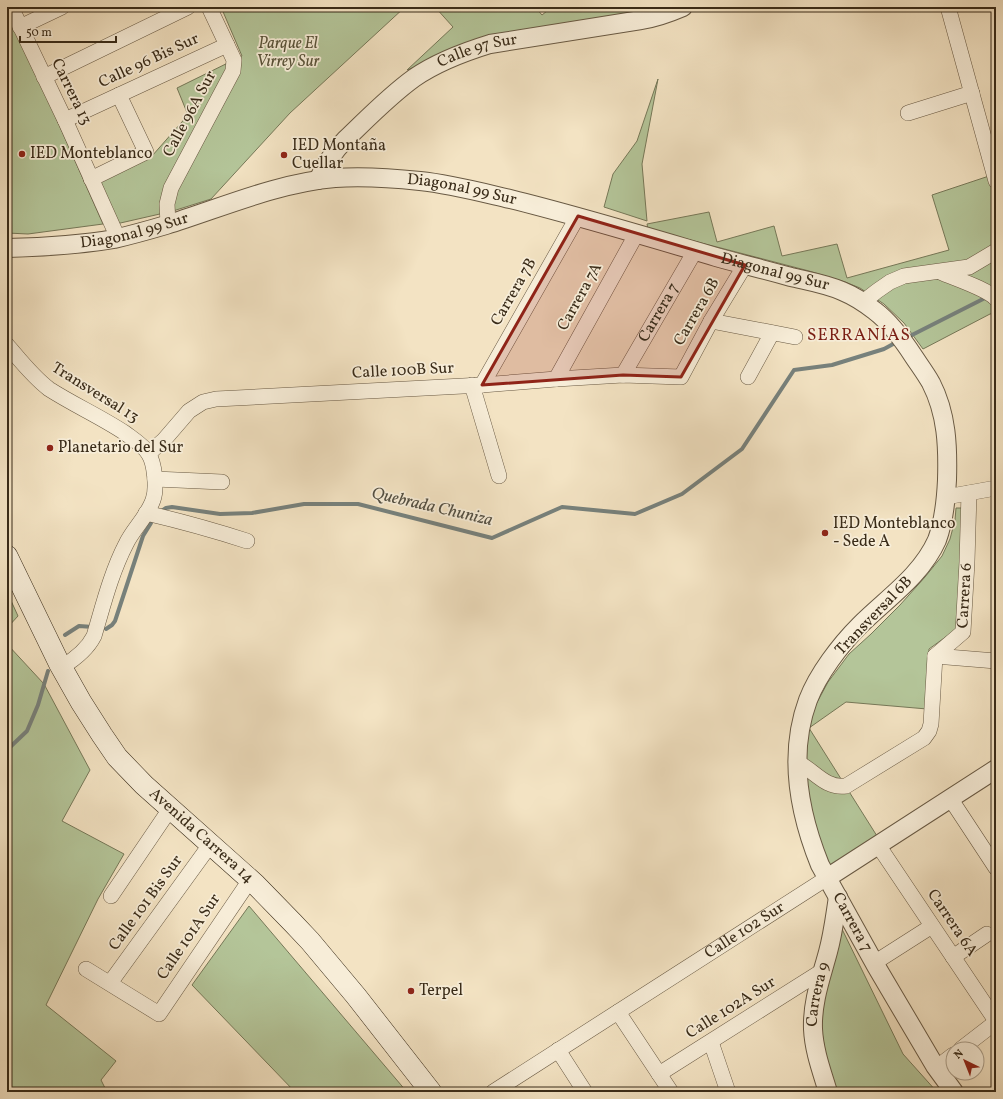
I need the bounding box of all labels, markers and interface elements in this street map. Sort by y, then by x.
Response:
scale bar [20,18,116,44]
text: 50 m [26,25,52,41]
street label: Calle 96 Bis Sur [95,28,203,94]
street label: Calle 97 Sur [434,29,519,74]
park label: Parque El Virrey Sur [256,33,321,73]
street label: Carrera 13 [45,55,97,129]
street label: Calle 96A Sur [158,67,222,161]
place label: IED Montaña Cuellar [292,135,386,175]
place label: IED Monteblanco [30,143,152,165]
marker: IED Monteblanco [17,149,27,159]
marker: IED Montaña Cuellar [279,150,289,160]
street label: Diagonal 99 Sur [406,169,519,211]
street label: Diagonal 99 Sur [79,207,192,255]
street label: Diagonal 99 Sur [718,248,832,297]
street label: Carrera 7B [486,254,542,330]
street label: Carrera 7A [552,259,608,335]
street label: Carrera 6B [669,274,725,350]
street label: Carrera 7 [633,279,685,346]
district label: SERRANÍAS [807,324,911,347]
street label: Transversal 13 [47,357,143,429]
street label: Calle 100B Sur [351,357,455,385]
place label: Planetario del Sur [58,437,183,459]
marker: Planetario del Sur [45,443,55,453]
water label: Quebrada Chuniza [369,482,495,532]
place label: IED Monteblanco - Sede A [833,513,955,553]
marker: IED Monteblanco - Sede A [820,528,830,538]
street label: Carrera 6 [952,562,978,629]
street label: Transversal 6B [830,571,918,661]
street label: Avenida Carrera 14 [144,783,258,889]
street label: Calle 101 Bis Sur [104,850,188,955]
street label: Carrera 6A [921,885,983,961]
street label: Calle 101A Sur [152,889,226,985]
street label: Carrera 7 [827,889,877,957]
street label: Calle 102 Sur [700,897,789,965]
street label: Carrera 9 [802,960,836,1027]
street label: Calle 102A Sur [682,971,780,1044]
place label: Terpel [419,980,463,1002]
marker: Terpel [406,986,416,996]
north arrow [945,1041,985,1081]
text: N [951,1047,967,1063]

